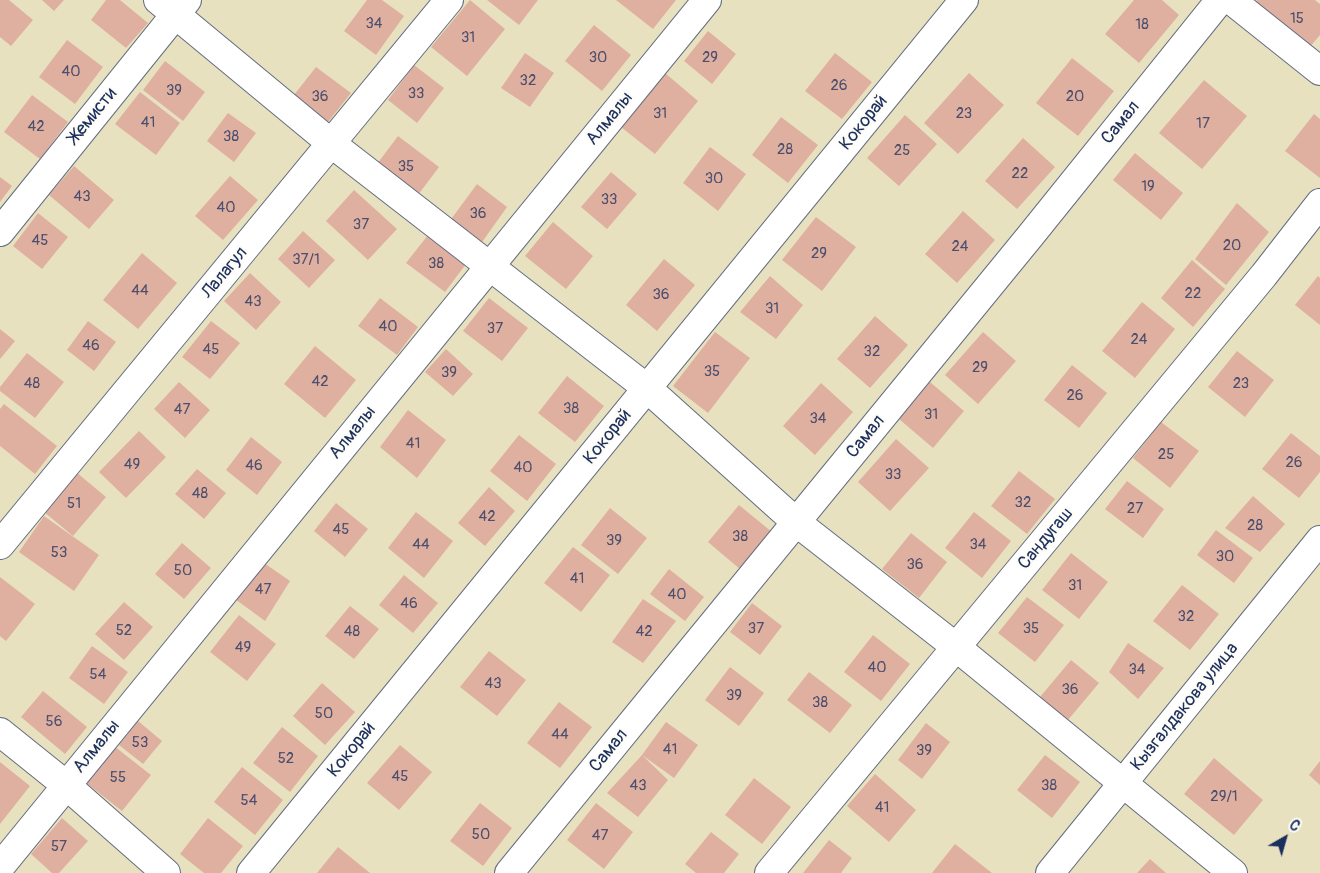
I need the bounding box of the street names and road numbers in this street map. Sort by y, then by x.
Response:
street label: Жемисти [64,84,122,148]
street label: Алмалы [582,88,638,150]
street label: Кокорай [835,91,893,155]
street label: Самал [1097,97,1145,149]
street label: Лалагул [197,243,253,303]
street label: Алмалы [325,402,381,464]
street label: Кокорай [579,405,637,469]
street label: Самал [842,411,890,463]
street label: Сандугаш [1014,504,1078,574]
street label: Кызгалдакова улица [1127,639,1243,775]
street label: Алмалы [69,716,125,778]
street label: Кокорай [323,718,381,782]
street label: Самал [585,725,633,777]

